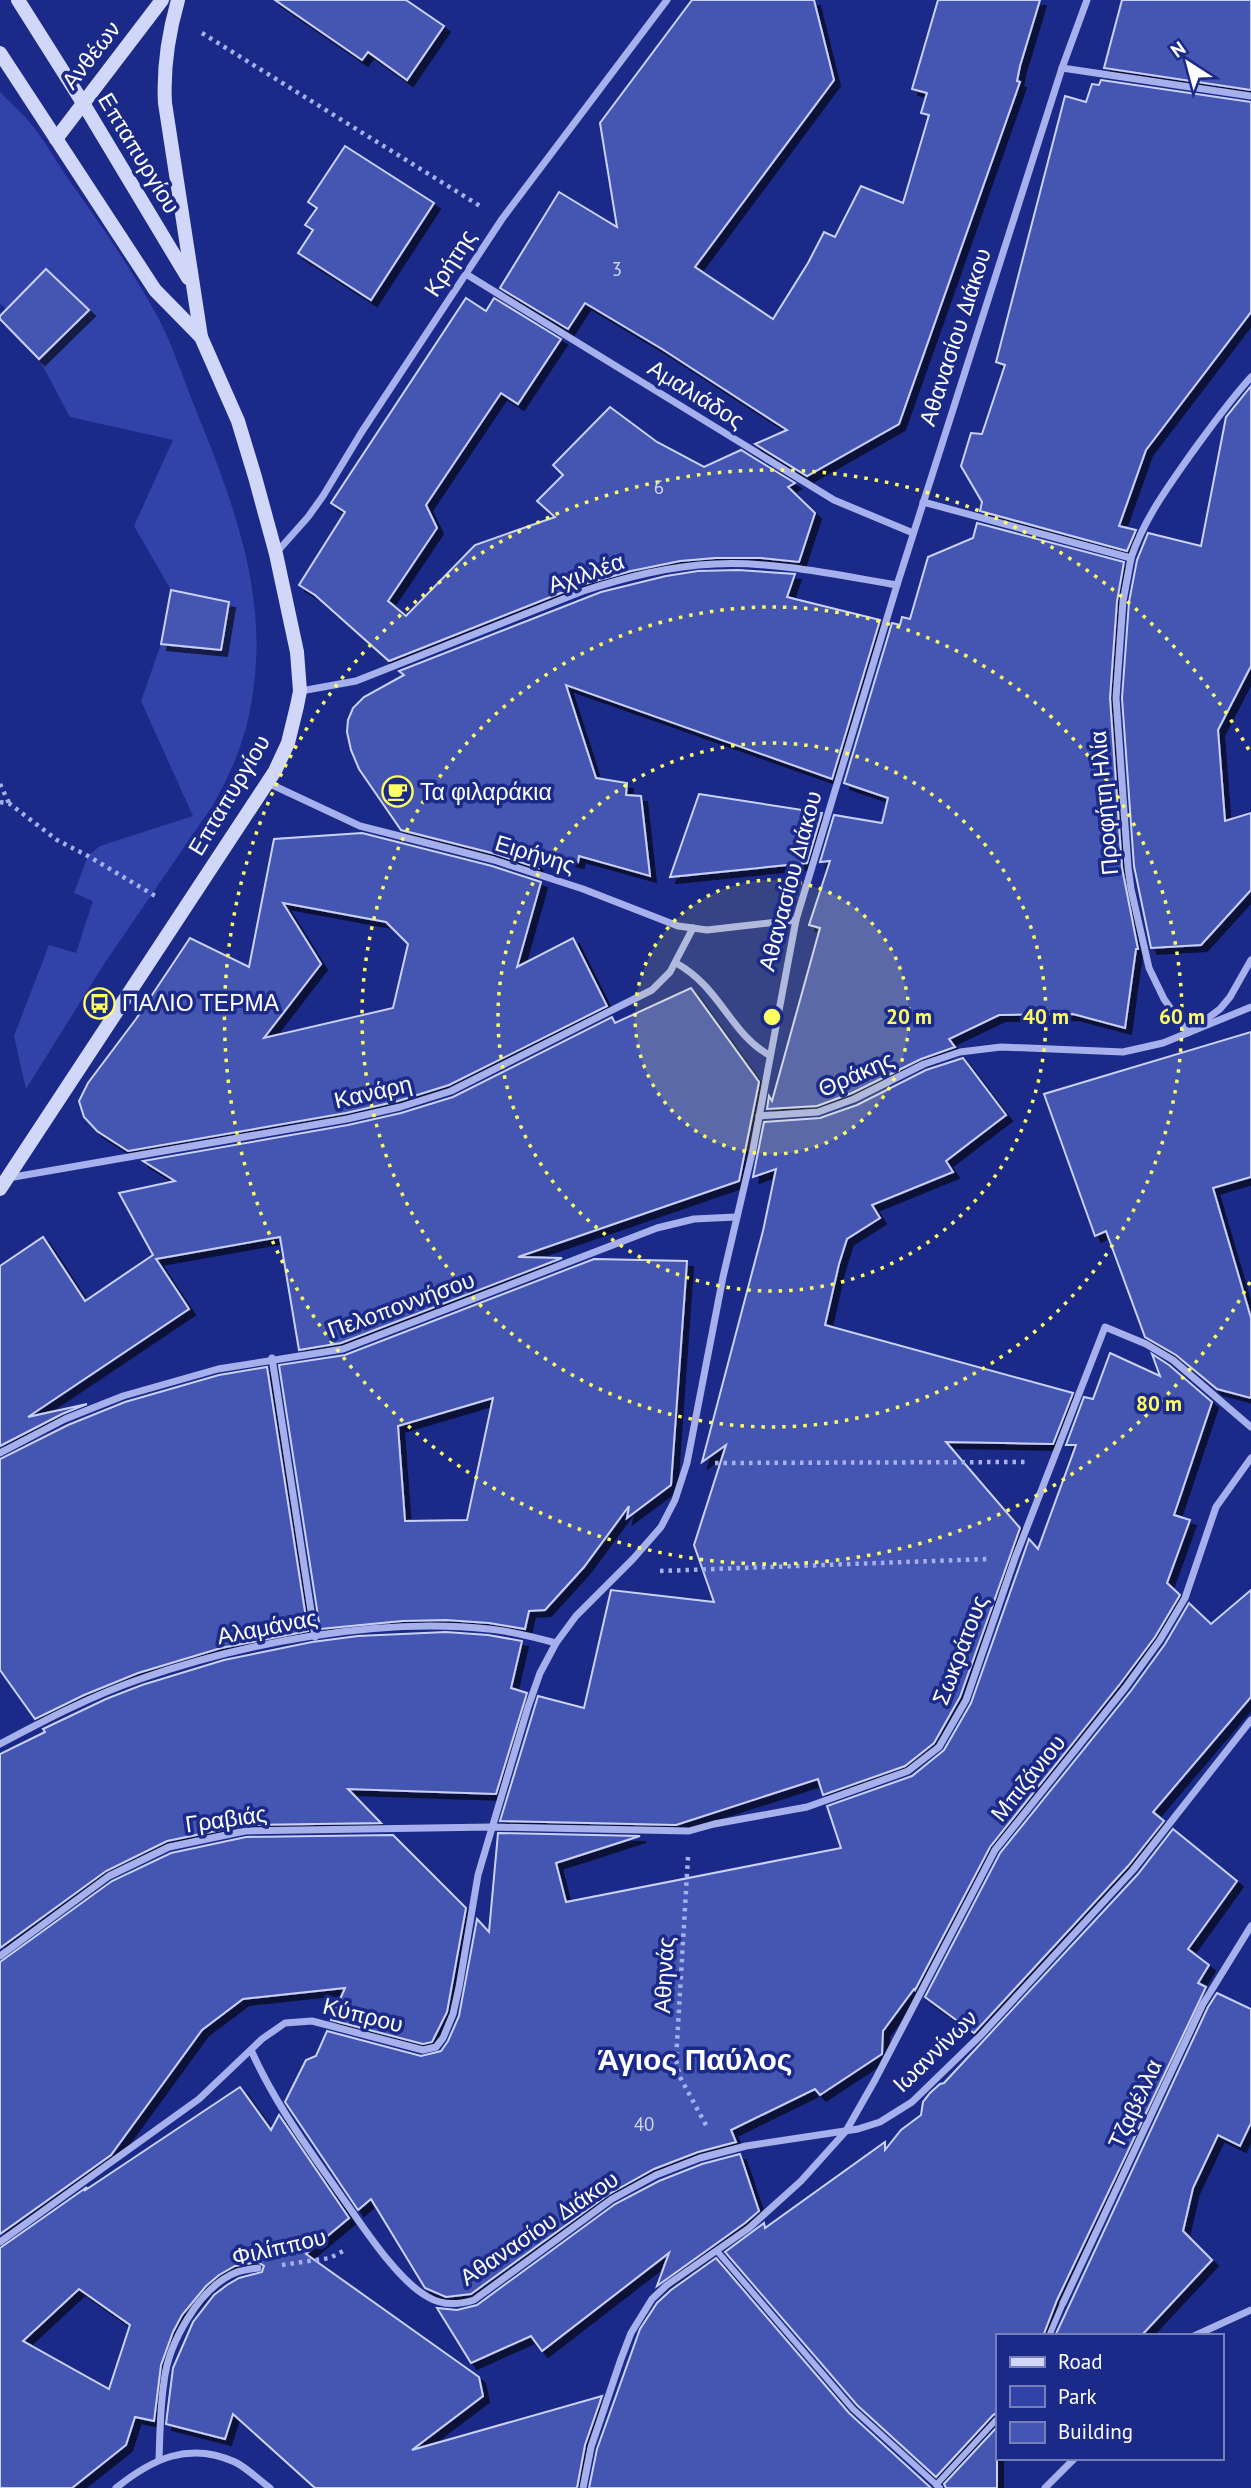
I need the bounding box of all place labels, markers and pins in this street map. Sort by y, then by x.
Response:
cafe icon: Τα φιλαράκια [380,775,414,809]
place label: Τα φιλαράκια [420,777,552,806]
bus stop icon: ΠΑΛΙΟ ΤΕΡΜΑ [82,986,116,1020]
place label: ΠΑΛΙΟ ΤΕΡΜΑ [122,988,280,1017]
centre of rings [760,1005,784,1029]

